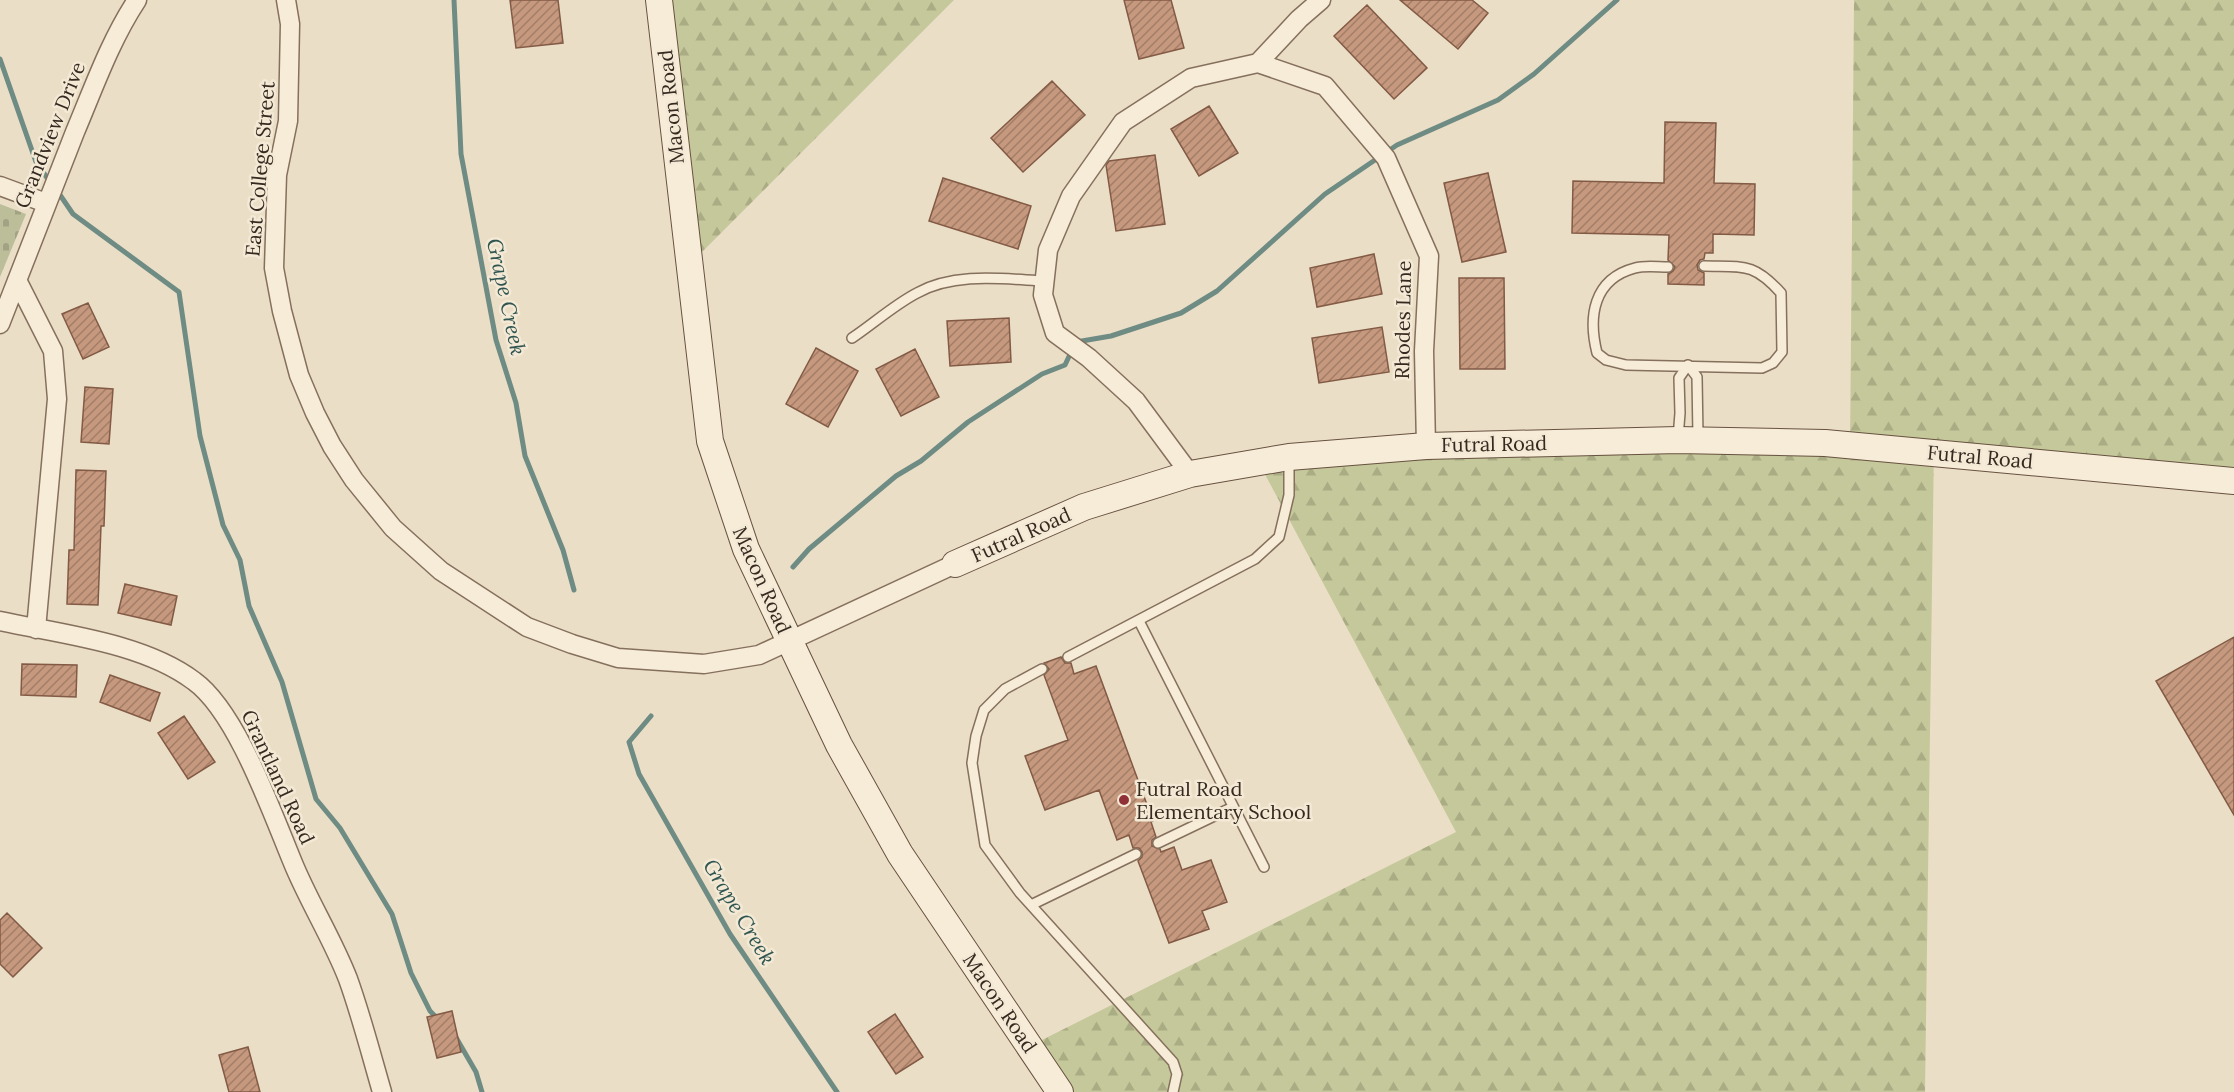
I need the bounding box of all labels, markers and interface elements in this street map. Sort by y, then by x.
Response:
street label: Macon Road [652,49,689,165]
street label: Grandview Drive [9,58,90,212]
street label: East College Street [239,80,280,258]
water label: Grape Creek [481,236,532,358]
street label: Rhodes Lane [1389,260,1416,380]
street label: Futral Road [1441,430,1547,457]
street label: Futral Road [1926,439,2034,474]
street label: Futral Road [967,501,1075,568]
street label: Macon Road [728,522,797,637]
street label: Grantland Road [236,706,320,848]
place label: Futral Road Elementary School [1136,776,1311,824]
marker: Futral Road Elementary School [1117,793,1131,807]
water label: Grape Creek [697,854,782,970]
street label: Macon Road [958,948,1043,1057]

